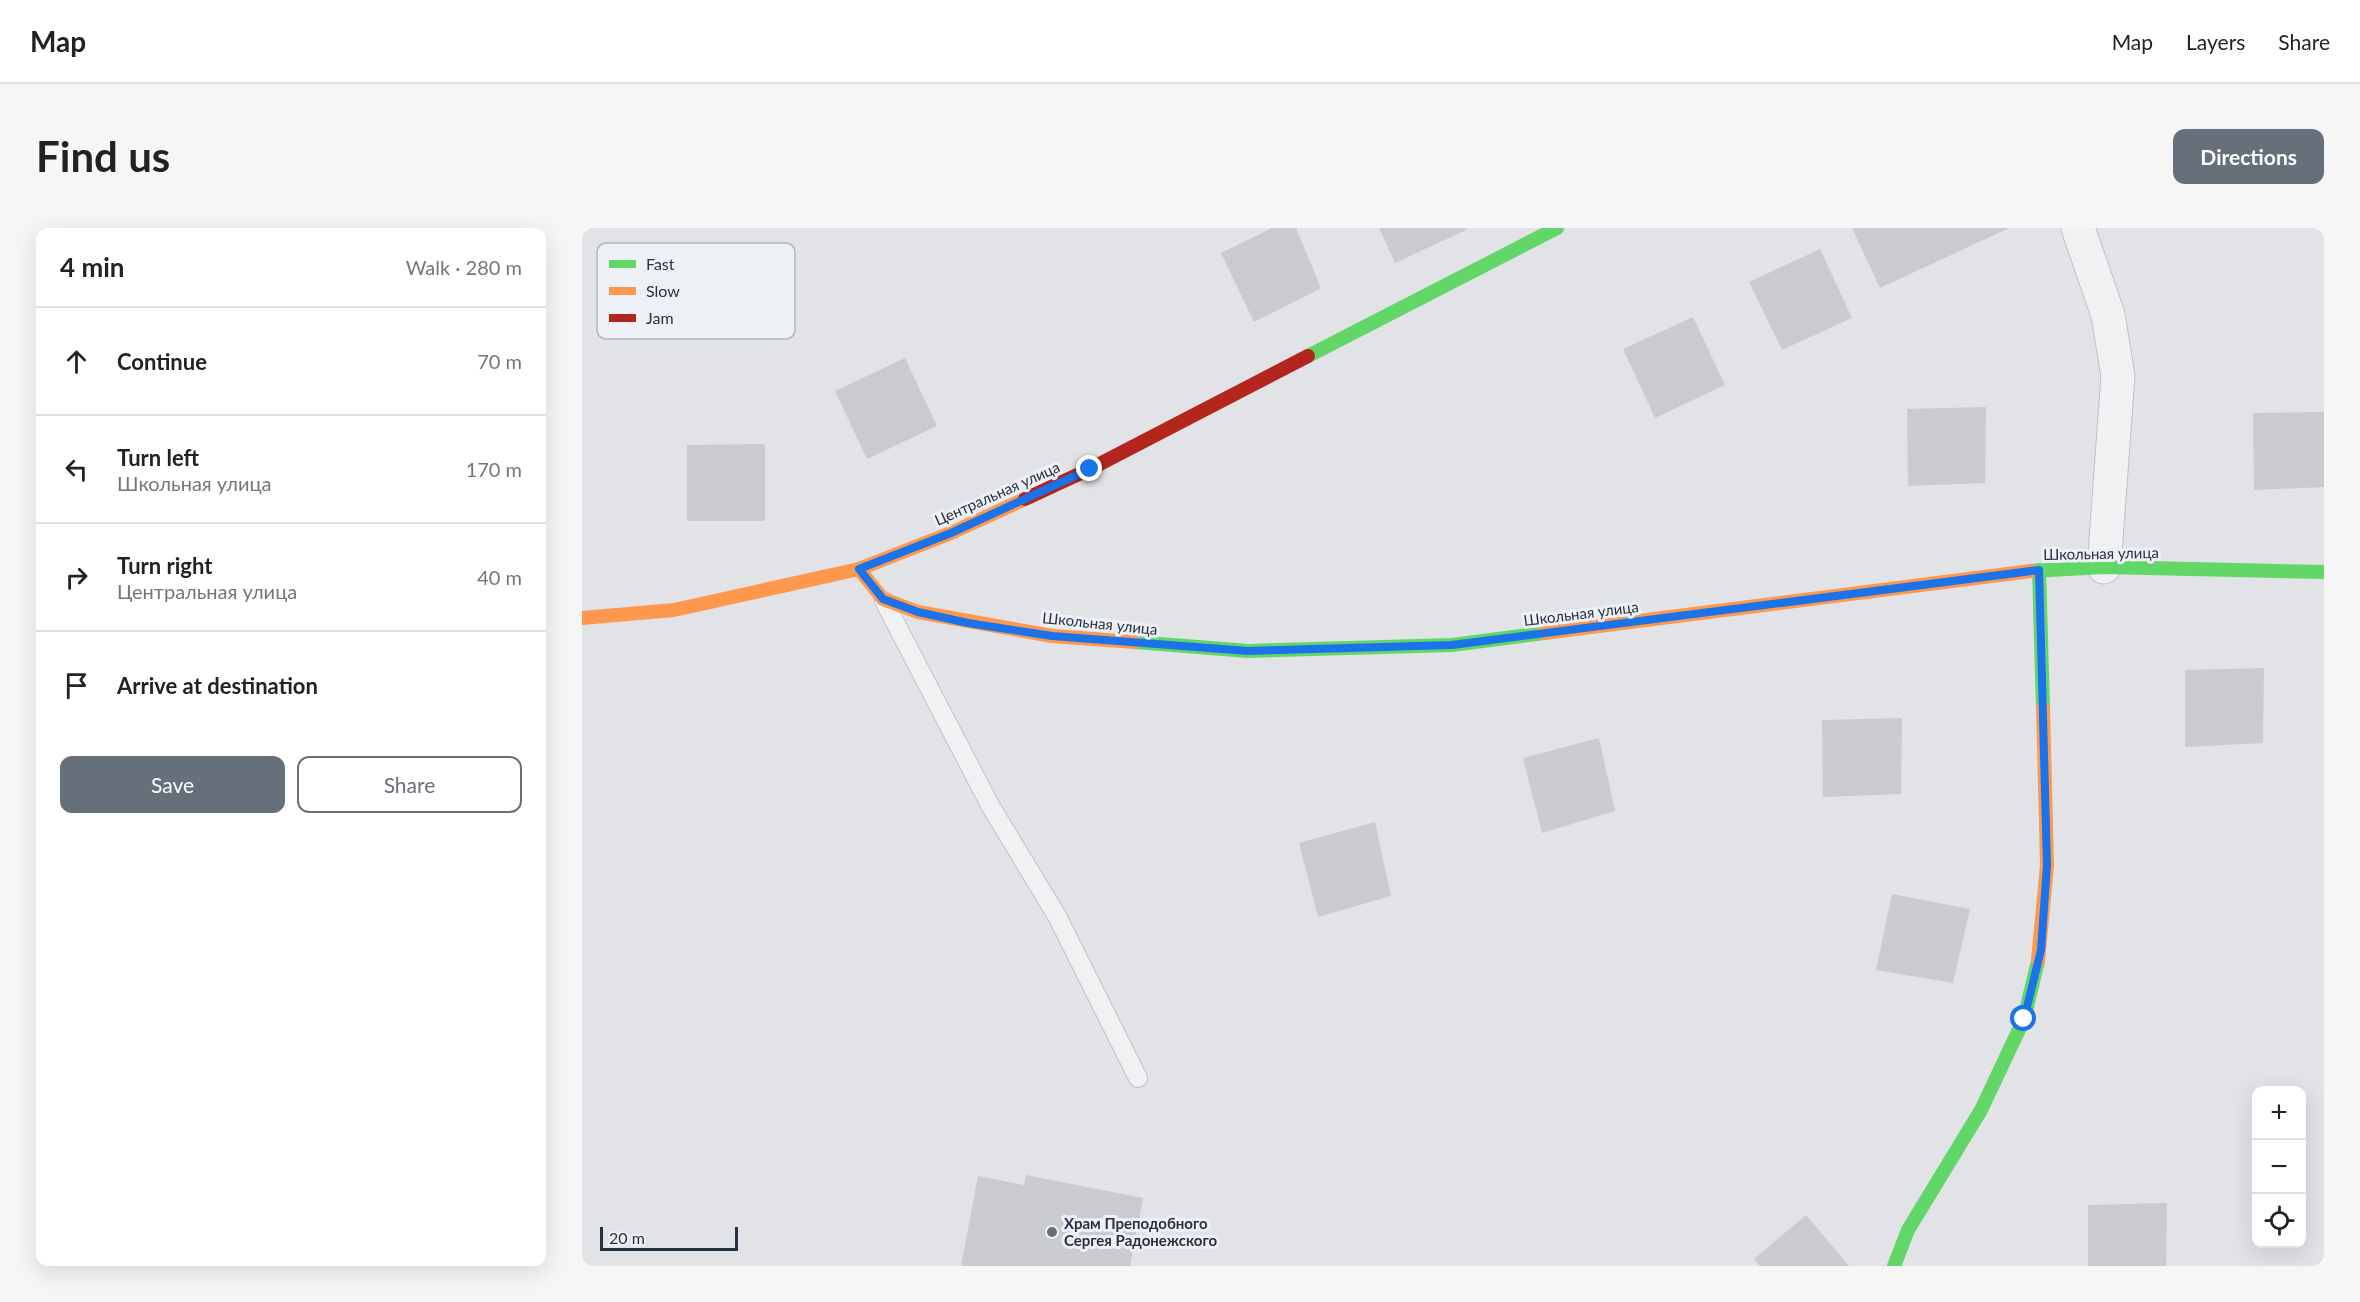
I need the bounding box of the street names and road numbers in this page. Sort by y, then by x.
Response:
street label: Центральная улица [932,457,1062,529]
street label: Школьная улица [2043,543,2159,563]
street label: Школьная улица [1522,597,1640,629]
street label: Школьная улица [1041,608,1159,638]

